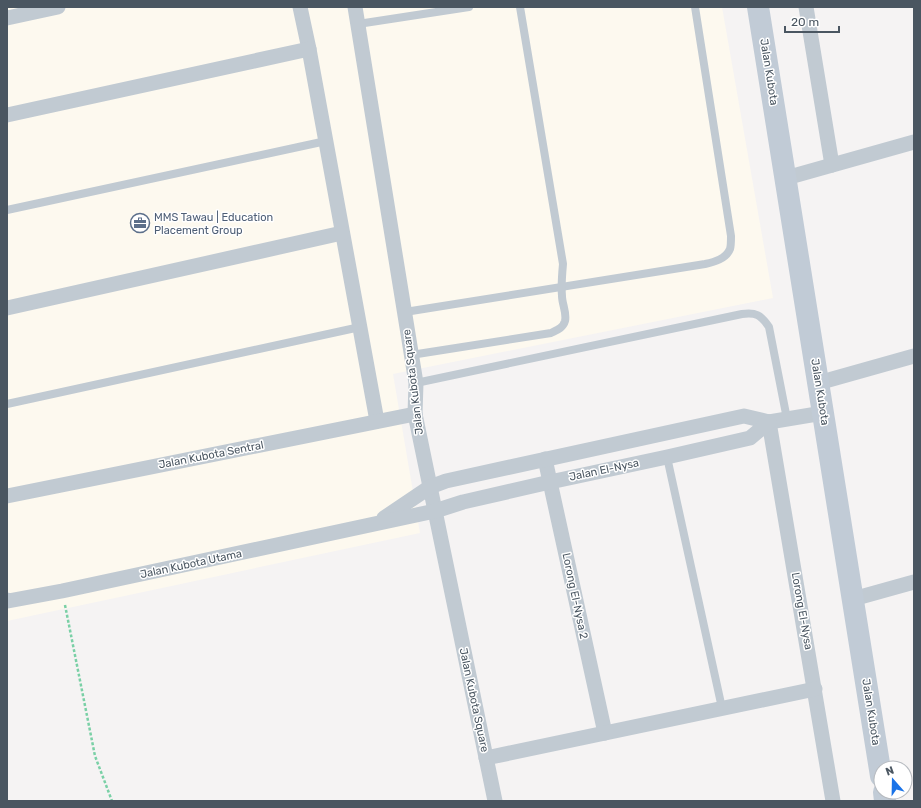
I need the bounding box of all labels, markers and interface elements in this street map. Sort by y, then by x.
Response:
scale bar [785,8,839,34]
text: 20 m [791,15,819,29]
street label: Jalan Kubota [757,38,781,106]
place label: MMS Tawau | Education Placement Group [154,210,273,237]
office icon: MMS Tawau | Education Placement Group [129,212,151,234]
street label: Jalan Kubota Square [400,328,426,436]
street label: Jalan Kubota [808,358,832,426]
street label: Jalan Kubota Sentral [157,438,265,472]
street label: Jalan El-Nysa [568,456,640,484]
street label: Jalan Kubota Utama [139,547,243,581]
street label: Lorong El-Nysa 2 [560,552,590,640]
street label: Lorong El-Nysa [789,571,815,651]
street label: Jalan Kubota Square [457,647,491,753]
street label: Jalan Kubota [859,678,883,746]
north arrow [873,760,913,800]
text: N [884,764,896,779]

